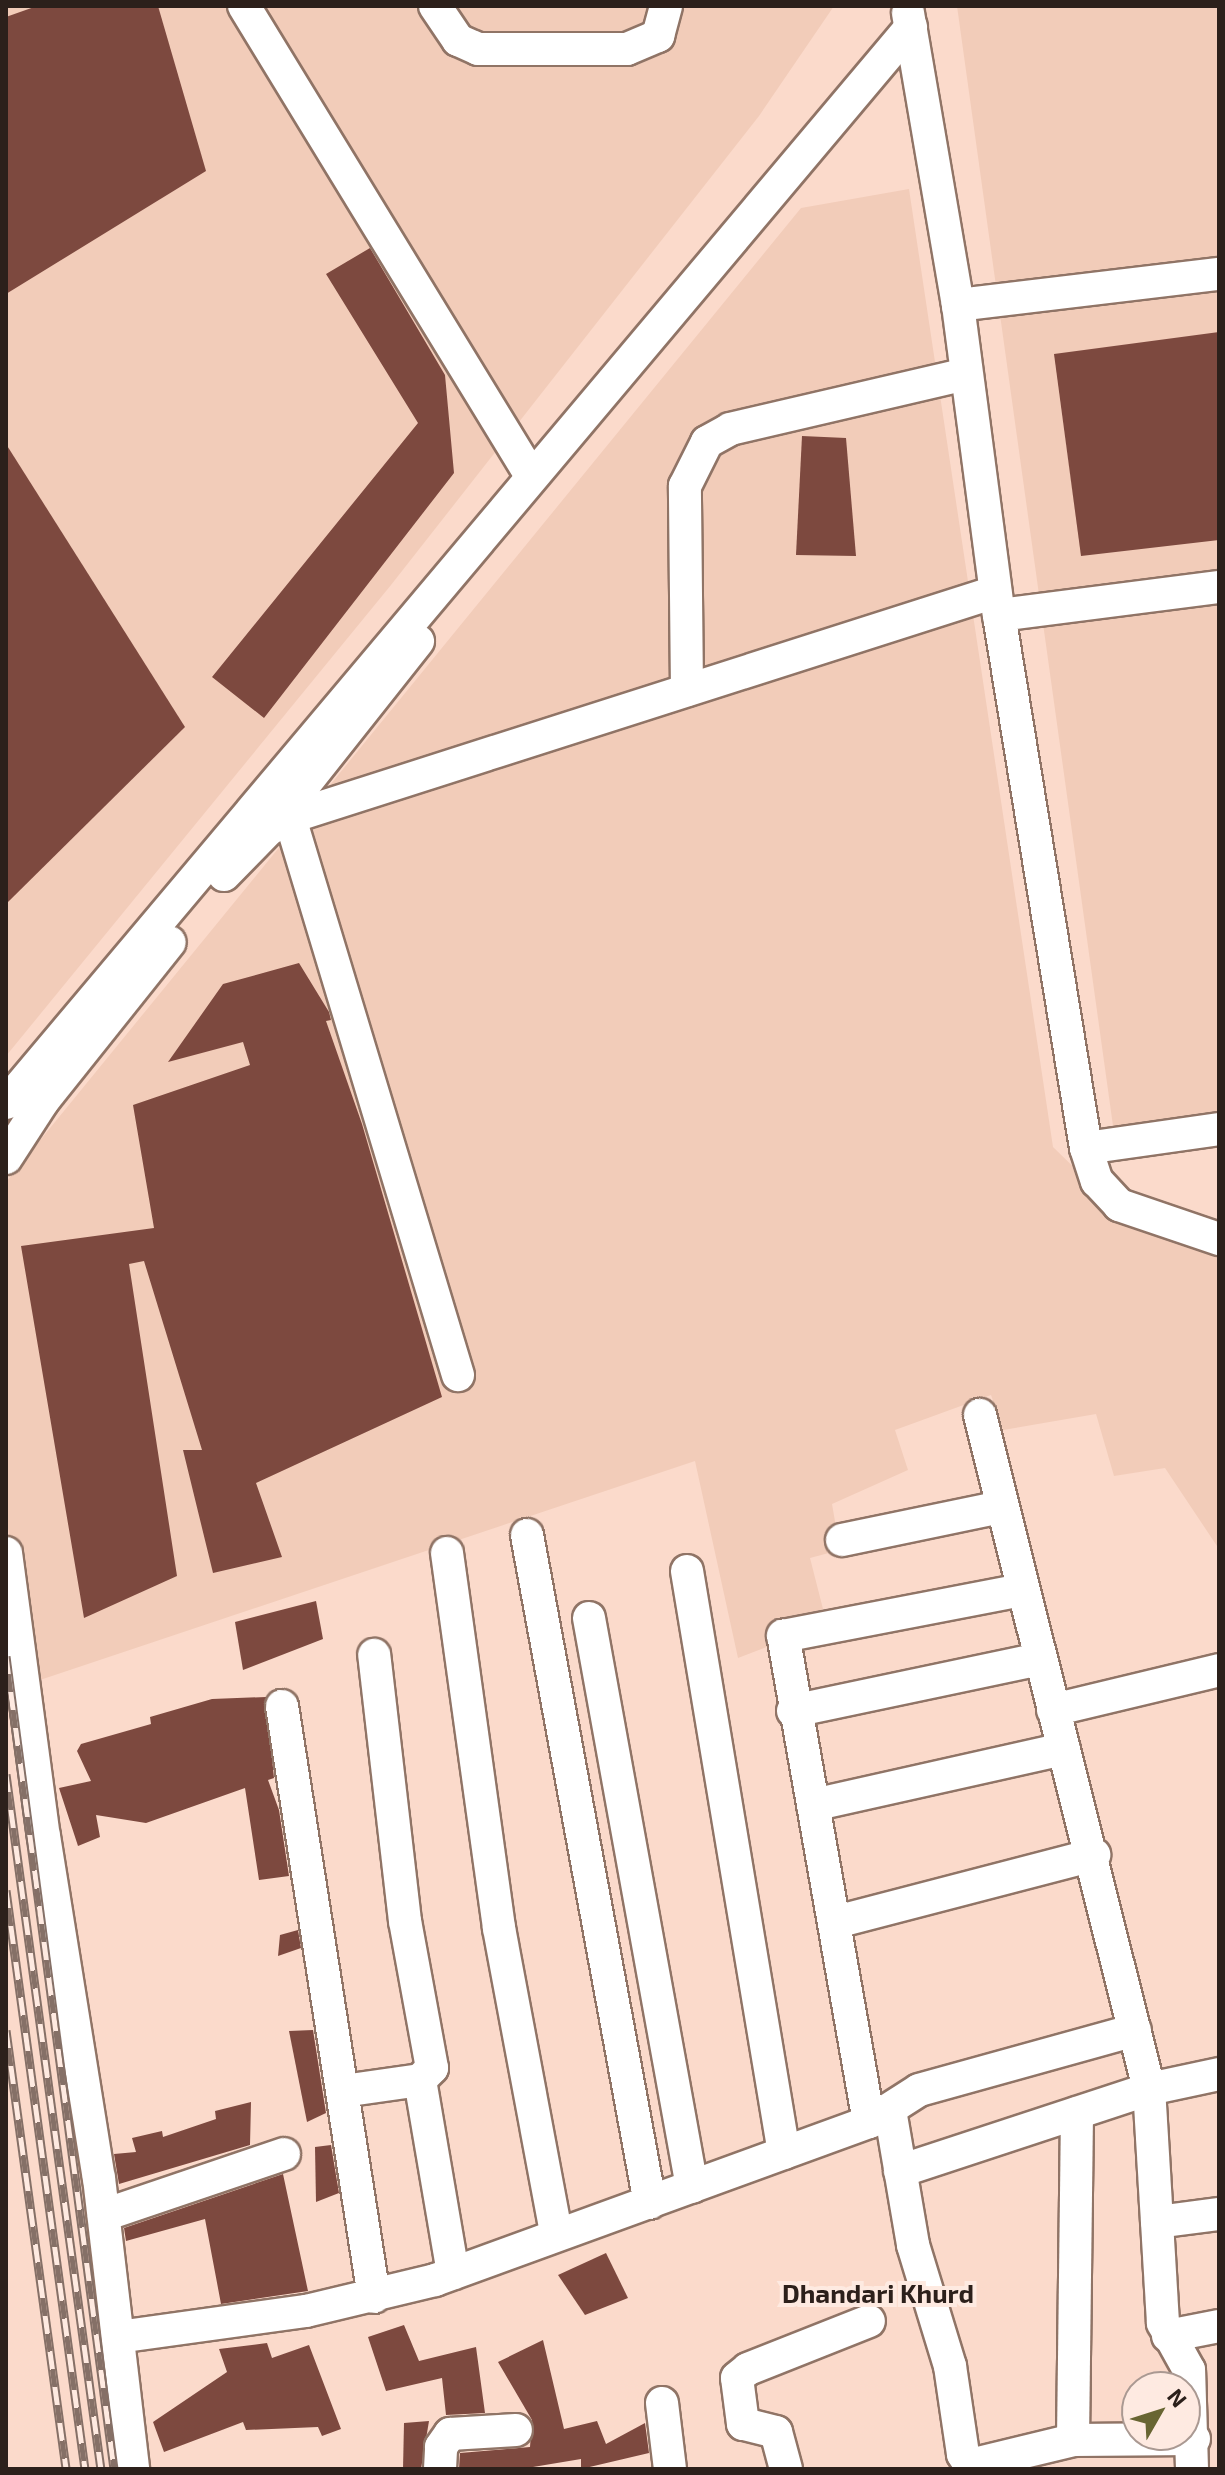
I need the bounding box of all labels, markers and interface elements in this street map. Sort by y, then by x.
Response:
district label: Dhandari Khurd [782,2277,974,2309]
north arrow [1121,2371,1201,2451]
text: N [1163,2383,1193,2412]

